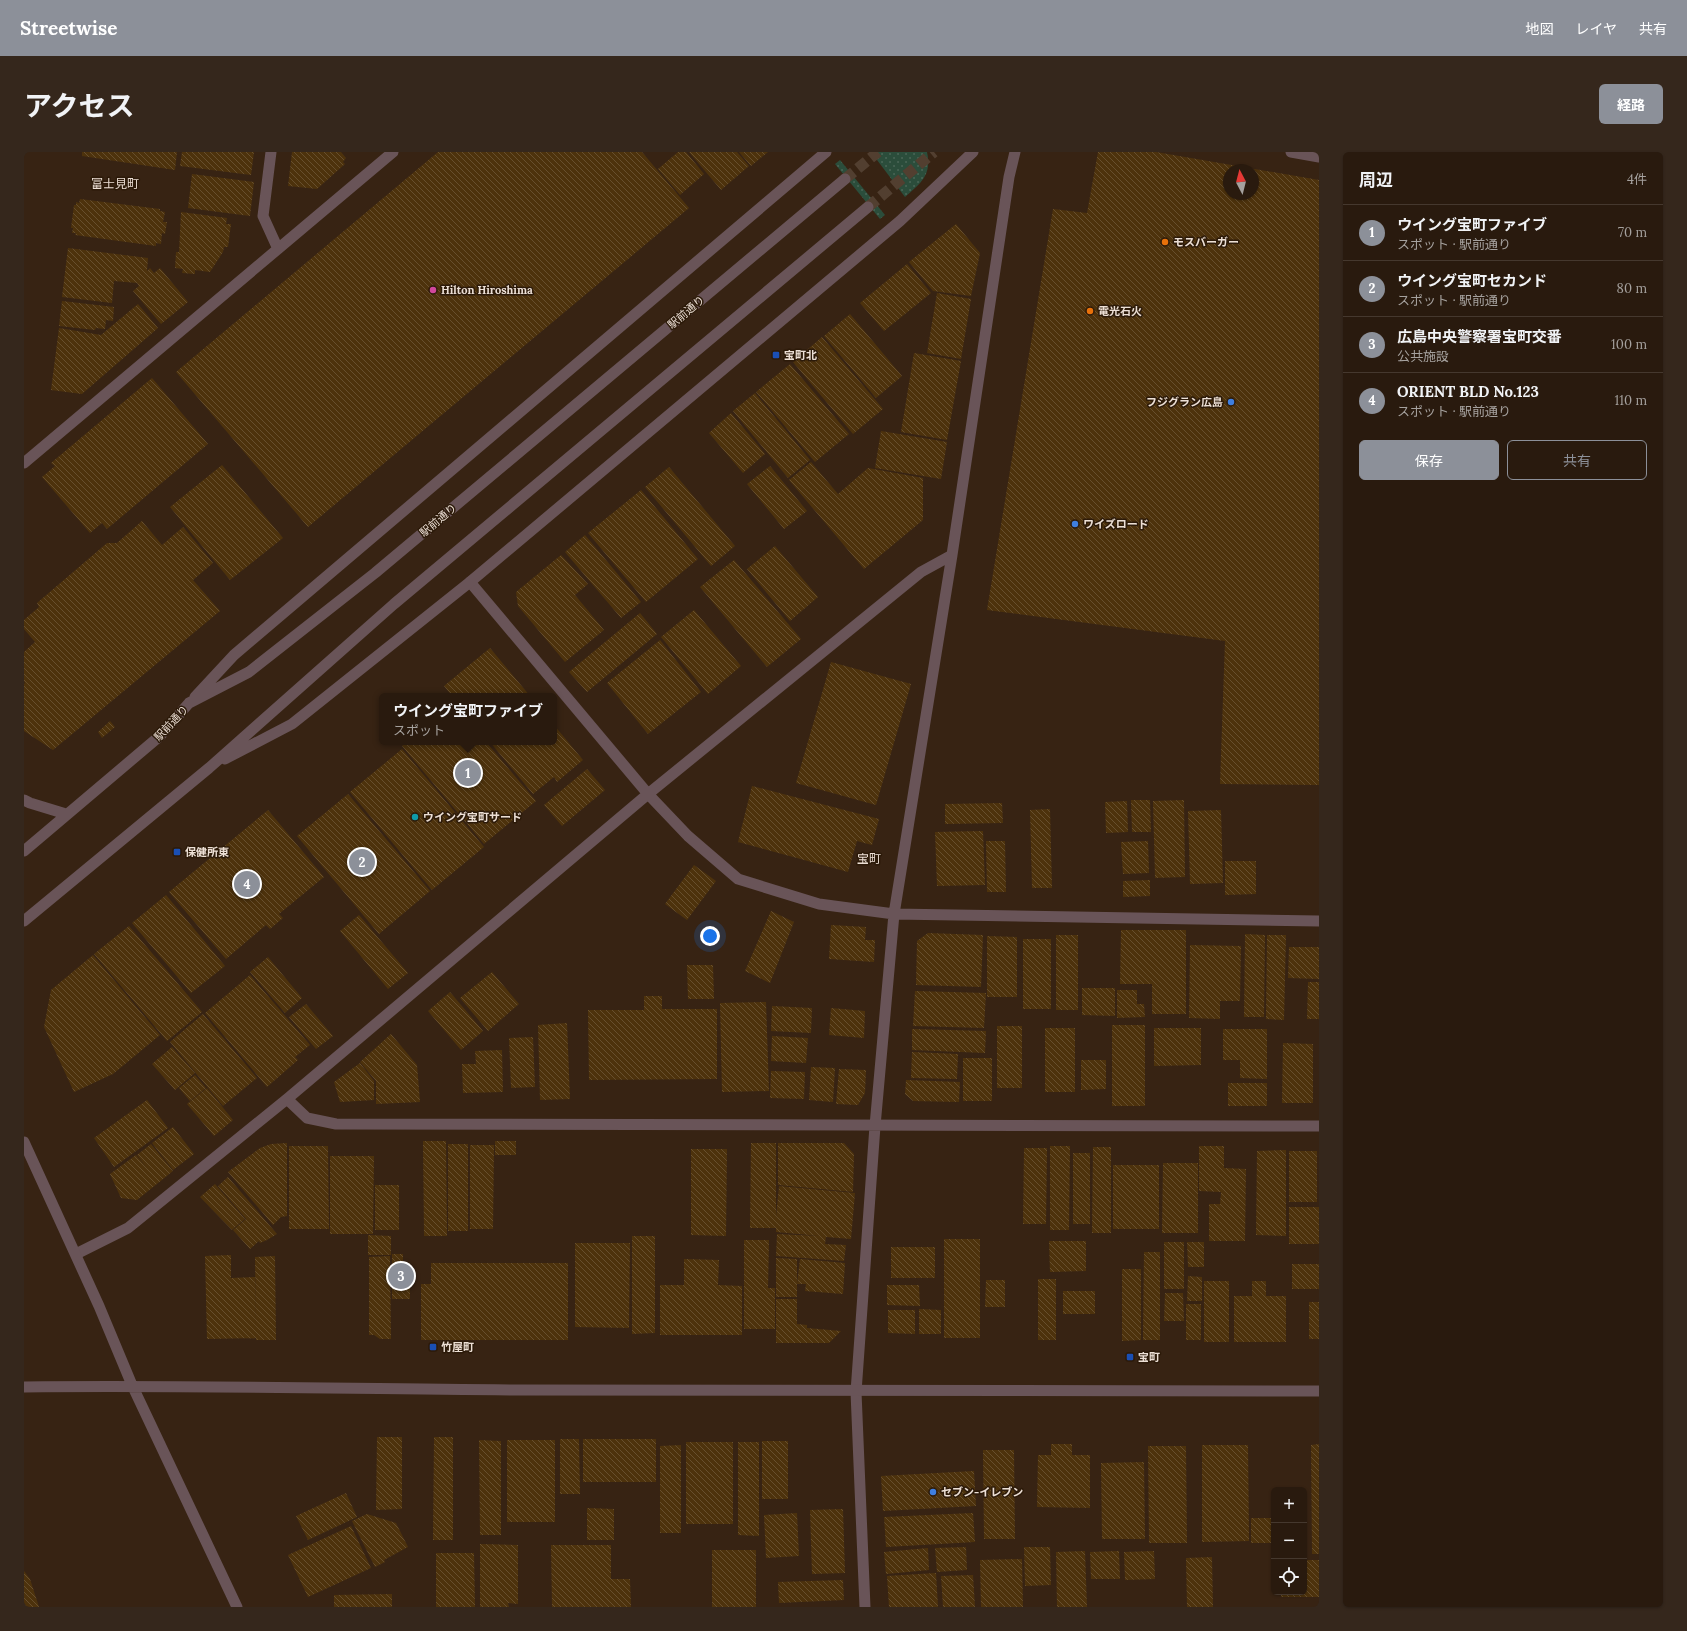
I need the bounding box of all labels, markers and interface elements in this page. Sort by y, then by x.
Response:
text: Streetwise [20,16,117,40]
text: 地図 [1525,20,1553,38]
text: レイヤ [1575,20,1617,38]
text: 共有 [1639,20,1667,38]
button: 経路 [1599,84,1663,124]
text: アクセス [24,88,135,124]
north arrow [1223,164,1259,200]
text: 周辺 [1359,169,1393,191]
text: 4件 [1627,171,1647,188]
district label: 富士見町 [91,176,139,191]
text: ウイング宝町ファイブ [1397,215,1547,234]
text: 1 [1369,224,1375,241]
text: 70 m [1618,224,1647,241]
place label: モスバーガー [1173,235,1239,249]
text: スポット · 駅前通り [1397,236,1511,253]
marker: モスバーガー [1160,237,1170,247]
text: ウイング宝町セカンド [1397,271,1547,290]
text: 2 [1369,280,1375,297]
text: 80 m [1617,280,1647,297]
place label: Hilton Hiroshima [441,283,533,297]
marker: Hilton Hiroshima [428,285,438,295]
street label: 駅前通り [665,292,707,332]
text: スポット · 駅前通り [1397,292,1511,309]
place label: 電光石火 [1098,304,1142,318]
marker: 電光石火 [1085,306,1095,316]
text: 広島中央警察署宝町交番 [1397,327,1562,346]
text: 3 [1368,336,1376,353]
text: 100 m [1611,336,1647,353]
place label: 宝町北 [784,348,817,362]
text: 公共施設 [1397,348,1449,365]
marker: 宝町北 [771,350,781,360]
text: ORIENT BLD No.123 [1397,382,1539,401]
text: 4 [1368,392,1376,409]
text: 110 m [1614,392,1647,409]
place label: フジグラン広島 [1146,395,1223,409]
marker: フジグラン広島 [1226,397,1236,407]
text: スポット · 駅前通り [1397,403,1511,420]
button: 保存 [1359,440,1499,480]
button: 共有 [1507,440,1647,480]
street label: 駅前通り [417,500,459,540]
place label: ワイズロード [1083,517,1149,531]
marker: ワイズロード [1070,519,1080,529]
popup [379,693,557,745]
text: ウイング宝町ファイブ [393,701,543,720]
street label: 駅前通り [151,702,191,744]
text: スポット [393,722,445,739]
pin: 1 [455,758,481,788]
place label: ウイング宝町サード [423,810,522,824]
marker: ウイング宝町サード [410,812,420,822]
place label: 保健所東 [185,845,229,859]
marker: 保健所東 [172,847,182,857]
pin: 2 [349,847,375,877]
district label: 宝町 [857,851,881,866]
pin: 4 [234,869,260,899]
your location [700,926,720,946]
pin: 3 [388,1261,414,1291]
place label: 竹屋町 [441,1340,474,1354]
marker: 竹屋町 [428,1342,438,1352]
place label: 宝町 [1138,1350,1160,1364]
marker: 宝町 [1125,1352,1135,1362]
place label: セブン-イレブン [941,1485,1023,1499]
marker: セブン-イレブン [928,1487,938,1497]
map controls [1271,1487,1307,1595]
button: + [1271,1487,1307,1523]
button: − [1271,1523,1307,1559]
button: locate [1271,1559,1307,1595]

